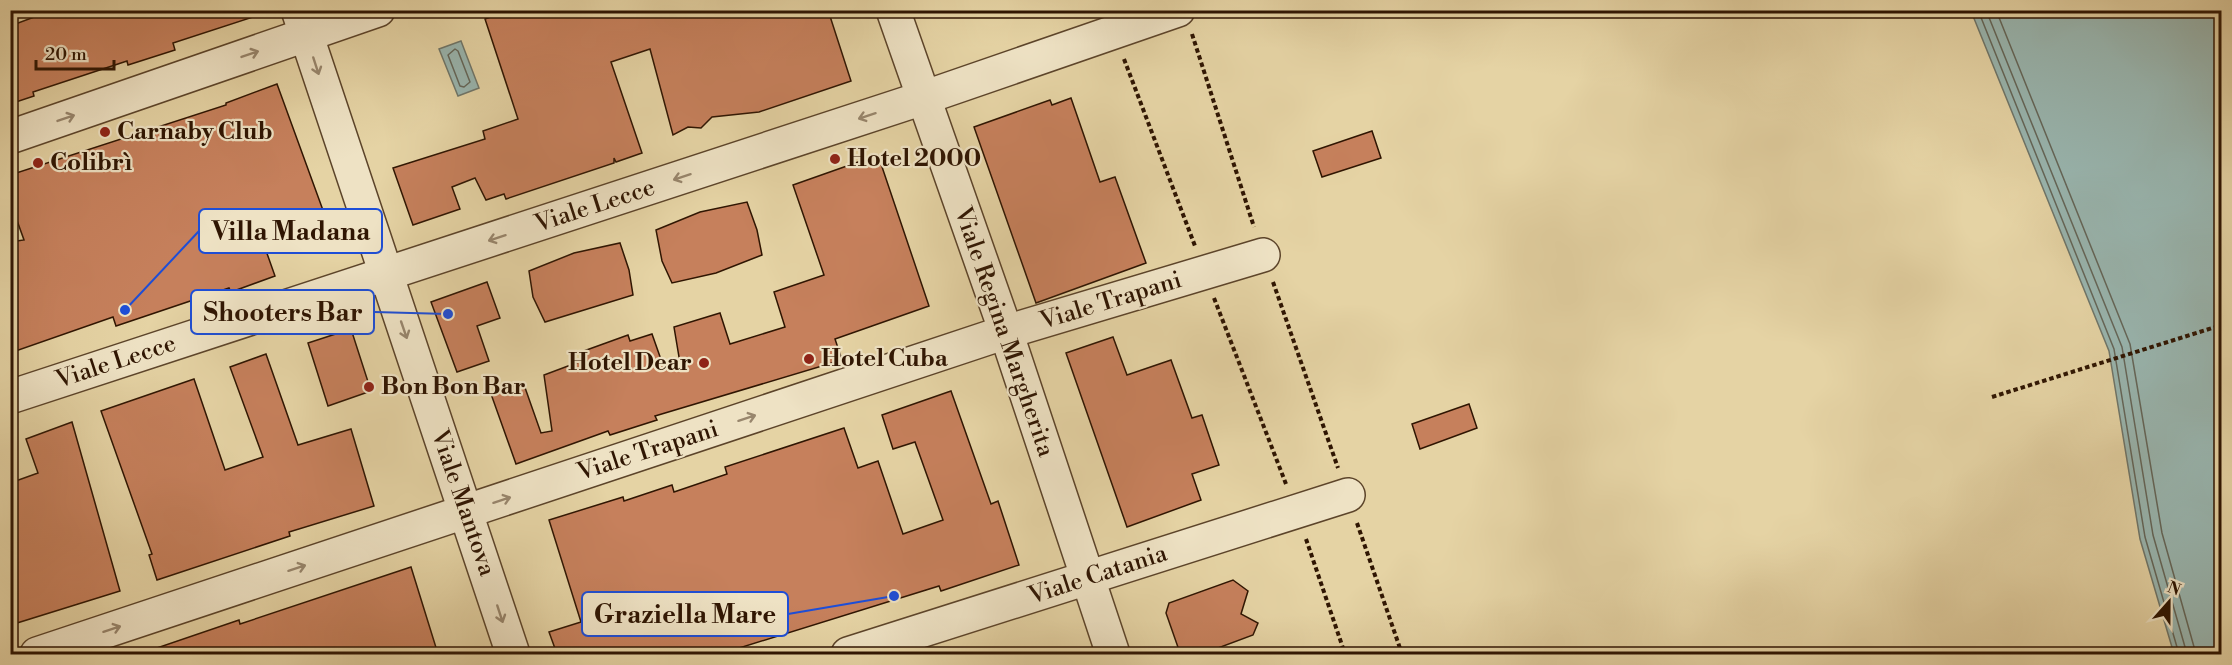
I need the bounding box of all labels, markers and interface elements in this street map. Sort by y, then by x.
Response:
scale bar [36,33,114,71]
text: 20 m [45,43,87,66]
one-way arrow [240,48,259,59]
one-way arrow [312,56,323,75]
one-way arrow [56,111,75,122]
one-way arrow [858,112,877,123]
place label: Carnaby Club [117,117,273,147]
marker: Carnaby Club [98,125,112,139]
place label: Hotel 2000 [847,144,981,174]
place label: Colibrì [50,148,132,178]
marker: Hotel 2000 [828,152,842,166]
marker: Colibrì [31,156,45,170]
one-way arrow [673,172,692,183]
street label: Viale Lecce [530,173,659,240]
street label: Viale Regina Margherita [947,202,1061,462]
callout: Villa Madana [199,209,382,253]
text: Villa Madana [211,216,371,248]
one-way arrow [488,233,507,244]
street label: Viale Trapani [1036,265,1186,337]
callout: Shooters Bar [191,290,374,334]
text: Shooters Bar [203,297,363,329]
one-way arrow [399,320,410,339]
street label: Viale Lecce [51,329,180,396]
place label: Hotel Cuba [821,344,949,374]
place label: Hotel Dear [568,348,692,378]
marker: Hotel Cuba [802,352,816,366]
marker: Hotel Dear [697,356,711,370]
place label: Bon Bon Bar [381,372,526,402]
marker: Bon Bon Bar [362,380,376,394]
one-way arrow [737,412,756,423]
street label: Viale Trapani [573,414,722,488]
street label: Viale Mantova [424,425,502,581]
one-way arrow [492,493,511,504]
street label: Viale Catania [1024,538,1172,612]
one-way arrow [287,562,306,573]
north arrow [2139,572,2199,632]
text: N [2165,577,2184,601]
callout: Graziella Mare [582,592,788,636]
text: Graziella Mare [594,599,776,631]
one-way arrow [495,604,506,623]
one-way arrow [102,623,121,634]

